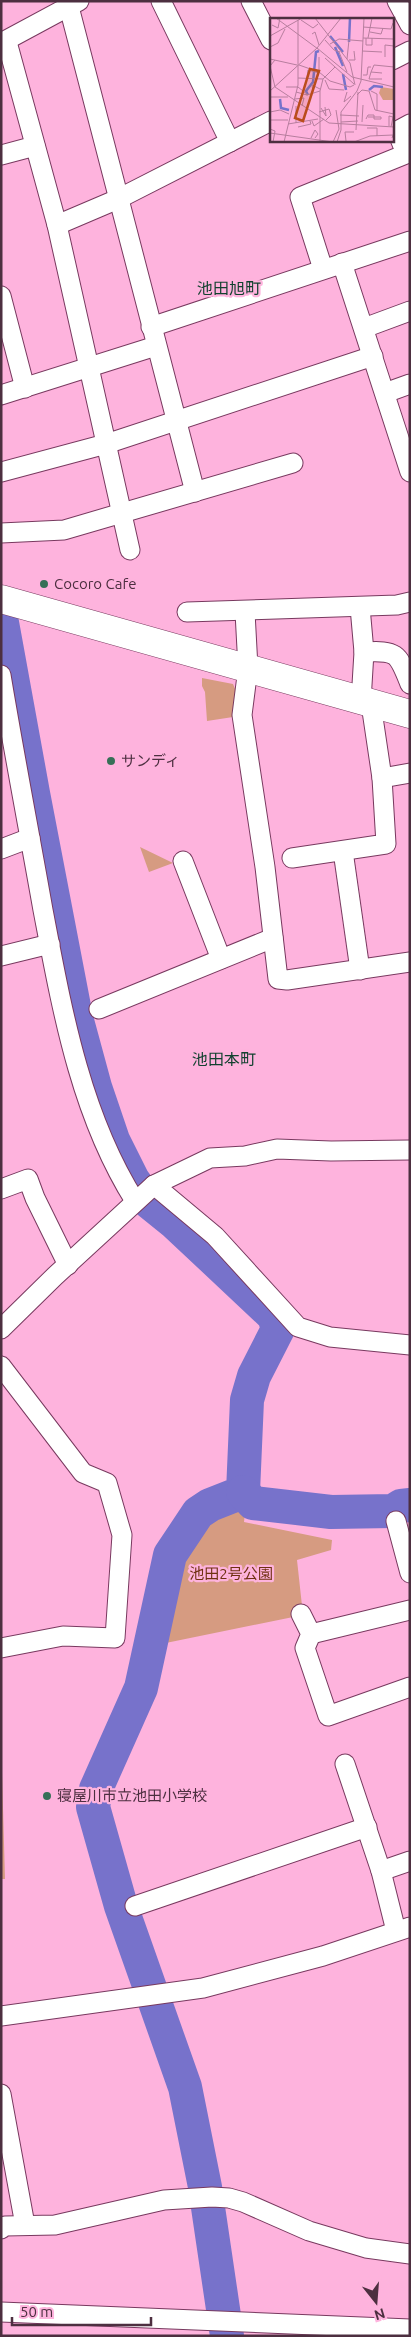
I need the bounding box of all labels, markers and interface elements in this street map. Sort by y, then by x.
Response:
inset map [270,18,394,141]
district label: 池田旭町 [197,279,261,297]
place label: Cocoro Cafe [54,575,136,592]
marker: Cocoro Cafe [38,578,50,590]
place label: サンディ [121,752,180,769]
marker: サンディ [105,755,117,767]
district label: 池田本町 [192,1050,256,1068]
park label: 池田2号公園 [189,1565,273,1582]
place label: 寝屋川市立池田小学校 [57,1787,207,1804]
marker: 寝屋川市立池田小学校 [41,1790,53,1802]
north arrow [351,2277,401,2327]
scale bar [12,2294,151,2326]
text: 50 m [20,2303,53,2320]
text: N [372,2305,387,2324]

